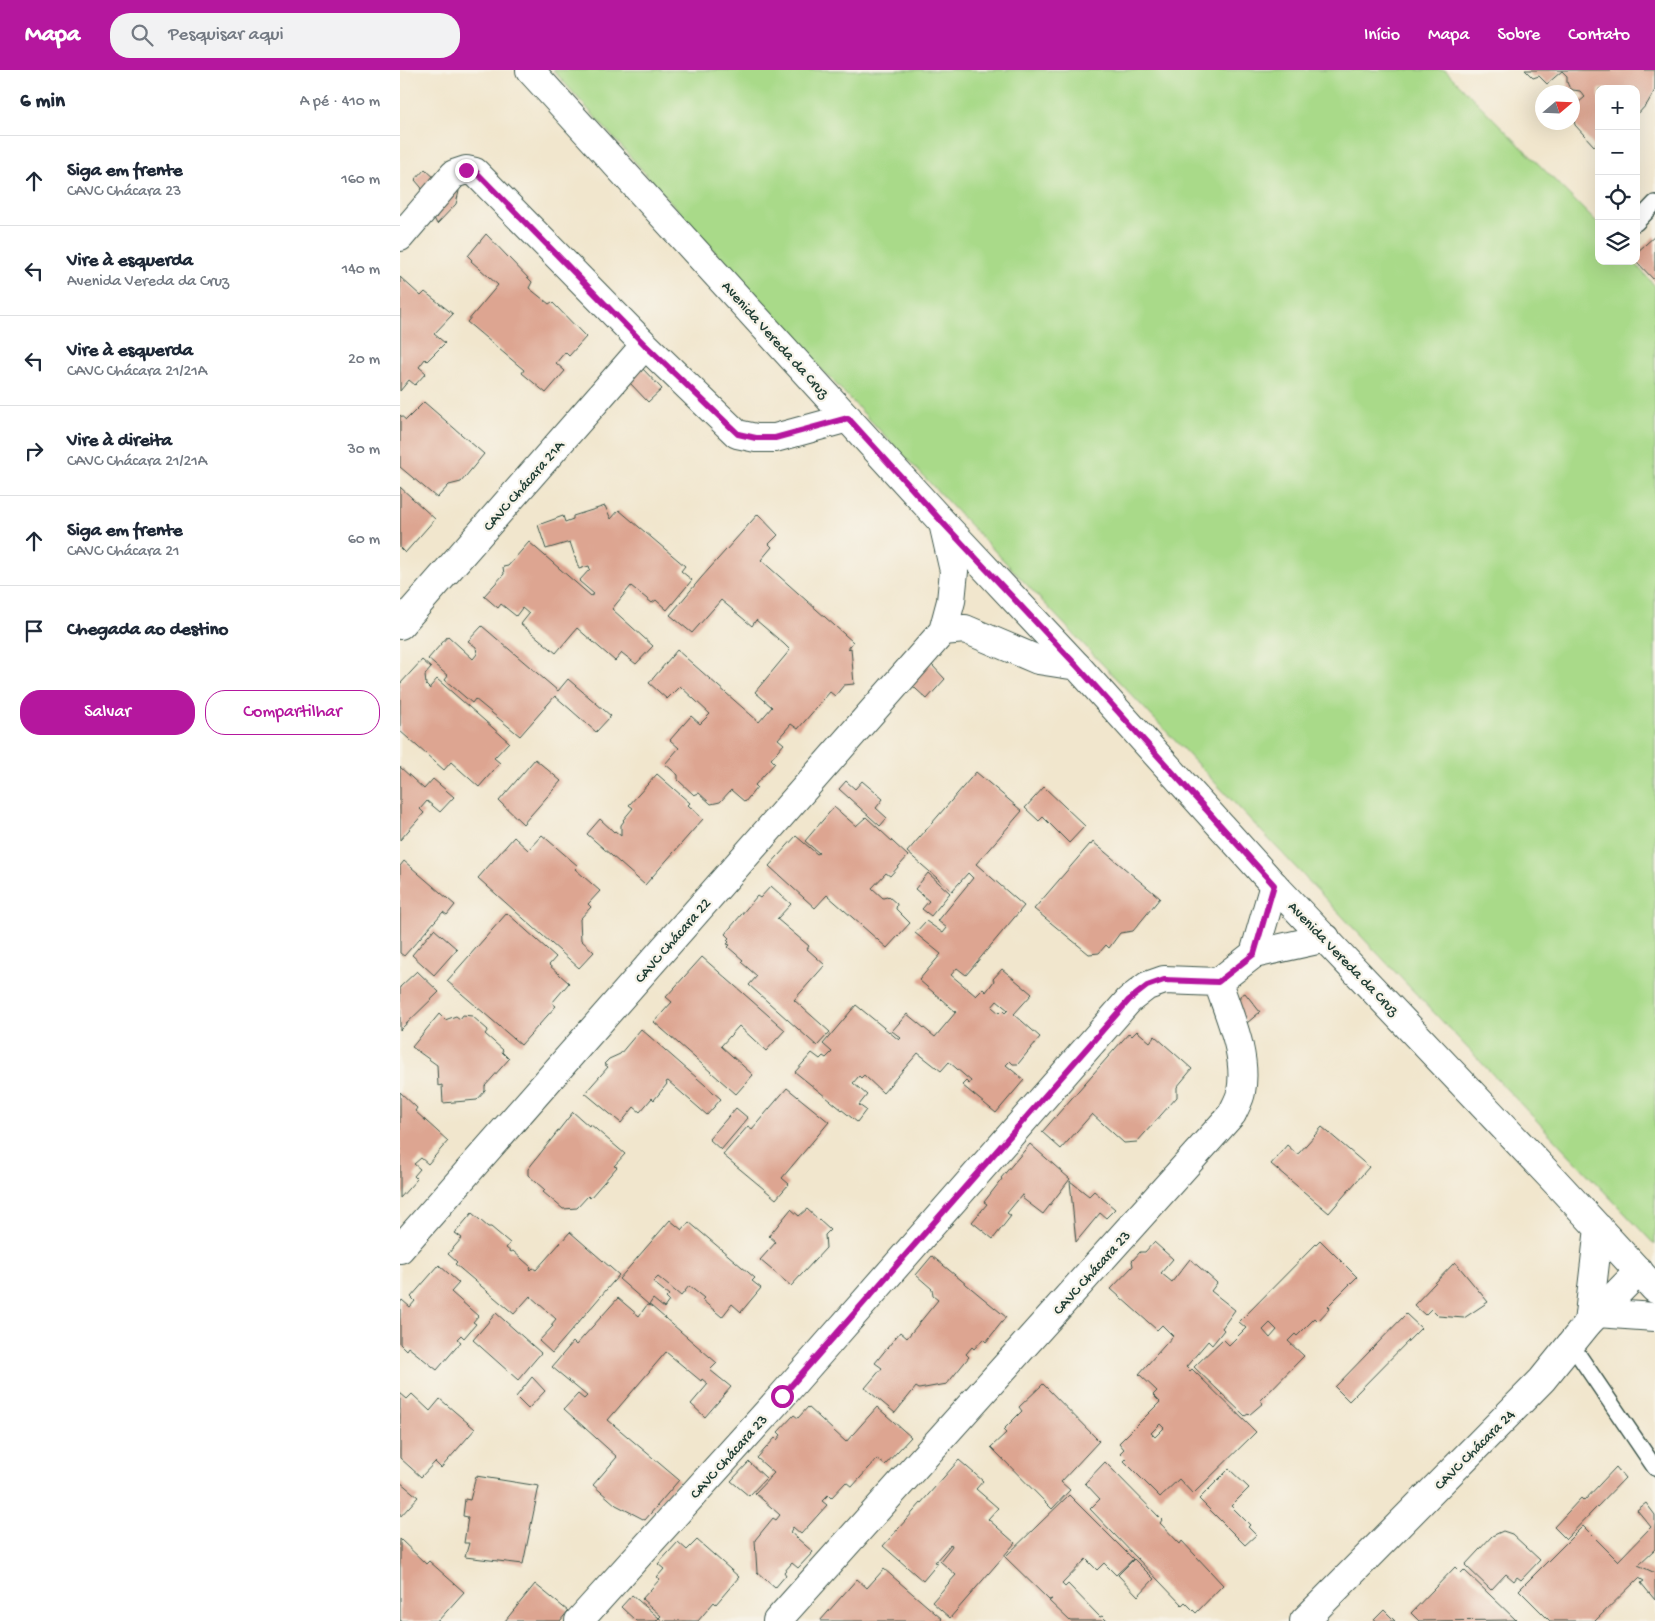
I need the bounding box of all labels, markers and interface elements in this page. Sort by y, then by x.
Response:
search box [110,13,460,58]
text: Mapa [25,21,80,50]
icon: search [128,21,156,49]
text: Pesquisar aqui [168,24,284,47]
text: Início [1364,25,1400,46]
text: Mapa [1428,25,1469,46]
text: Sobre [1497,25,1540,46]
text: Contato [1568,25,1630,46]
north arrow [1535,85,1580,130]
map controls [1595,85,1640,265]
button: + [1595,85,1640,130]
text: 6 min [20,90,65,115]
text: A pé · 410 m [300,93,380,112]
button: − [1595,130,1640,175]
route end [455,159,478,182]
text: Siga em frente [67,160,183,183]
icon: ahead [20,167,48,195]
text: 160 m [341,171,380,190]
button: locate [1595,175,1640,220]
text: CAVC Chácara 23 [67,183,181,202]
button: layers [1595,220,1640,265]
text: Vire à esquerda [67,250,193,273]
icon: left [20,257,48,285]
text: 140 m [342,261,380,280]
text: Avenida Vereda da Cruz [67,273,229,292]
street label: Avenida Vereda da Cruz [717,278,832,403]
text: Vire à esquerda [67,340,193,363]
icon: left [20,347,48,375]
text: 20 m [348,351,380,370]
text: CAVC Chácara 21/21A [67,363,207,382]
text: Vire à direita [67,430,172,453]
street label: CAVC Chácara 21A [480,436,570,535]
icon: right [20,437,48,465]
text: 30 m [347,441,380,460]
text: CAVC Chácara 21/21A [67,453,207,472]
text: Siga em frente [67,520,183,543]
icon: ahead [20,527,48,555]
text: 60 m [348,531,380,550]
text: CAVC Chácara 21 [67,543,180,562]
icon: arrive [20,617,48,645]
text: Chegada ao destino [67,619,228,642]
button: Salvar [20,690,195,735]
button: Compartilhar [205,690,380,735]
street label: CAVC Chácara 22 [632,895,715,988]
street label: Avenida Vereda da Cruz [1283,899,1402,1021]
street label: CAVC Chácara 23 [1050,1227,1135,1319]
route start [771,1385,794,1408]
street label: CAVC Chácara 24 [1431,1406,1519,1494]
street label: CAVC Chácara 23 [687,1411,772,1503]

